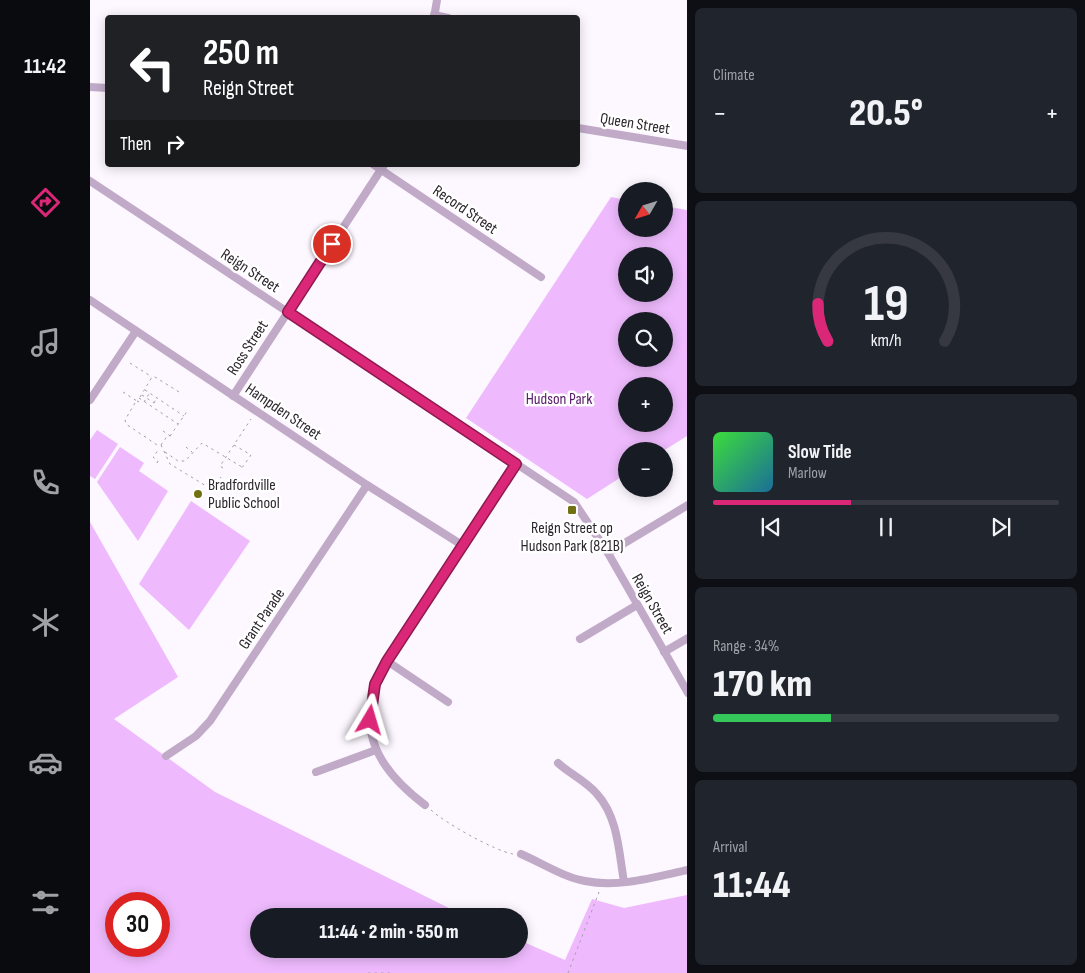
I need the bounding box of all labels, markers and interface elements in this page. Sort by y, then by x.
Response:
text: 250 m [203,32,279,75]
icon: left [120,35,185,100]
text: 11:42 [24,53,66,80]
text: Climate [713,66,755,85]
text: Reign Street [203,75,294,102]
text: 20.5° [849,91,923,136]
text: − [713,97,727,130]
text: + [1045,97,1059,130]
street label: Queen Street [599,109,671,139]
icon: right [161,130,189,158]
text: Then [120,133,151,156]
street label: Record Street [429,181,501,239]
north arrow [618,182,672,238]
map controls [618,182,673,497]
icon: directions [28,185,63,220]
pin [311,223,353,265]
icon: arrive [318,230,346,258]
street label: Reign Street [217,245,283,297]
button: sound [618,247,673,302]
text: 19 [863,273,909,336]
button: search [618,312,673,367]
street label: Ross Street [223,317,273,379]
icon: music [28,325,63,360]
text: km/h [871,330,901,351]
button: + [618,377,673,432]
street label: Hampden Street [241,380,325,444]
park label: Hudson Park [526,390,592,409]
text: Slow Tide [788,441,852,464]
button: − [618,442,673,497]
text: Marlow [788,464,827,483]
icon: phone [28,465,63,500]
place label: Bradfordville Public School [208,476,280,513]
marker: Bradfordville Public School [192,488,204,500]
marker: Reign Street op Hudson Park (821B) [566,504,578,516]
icon: previous [757,513,785,541]
icon: pause [872,513,900,541]
icon: next [987,513,1015,541]
place label: Reign Street op Hudson Park (821B) [521,519,623,556]
street label: Reign Street [627,571,677,637]
street label: Grant Parade [235,585,289,653]
icon: climate [28,605,63,640]
text: Range · 34% [713,637,779,656]
text: 170 km [713,662,812,707]
position arrow [343,693,395,745]
icon: car [28,745,63,780]
text: Arrival [713,838,747,857]
text: 11:44 [713,863,790,908]
icon: filters [28,885,63,920]
speed limit sign: 30 [105,892,170,957]
text: 11:44 · 2 min · 550 m [319,921,459,944]

